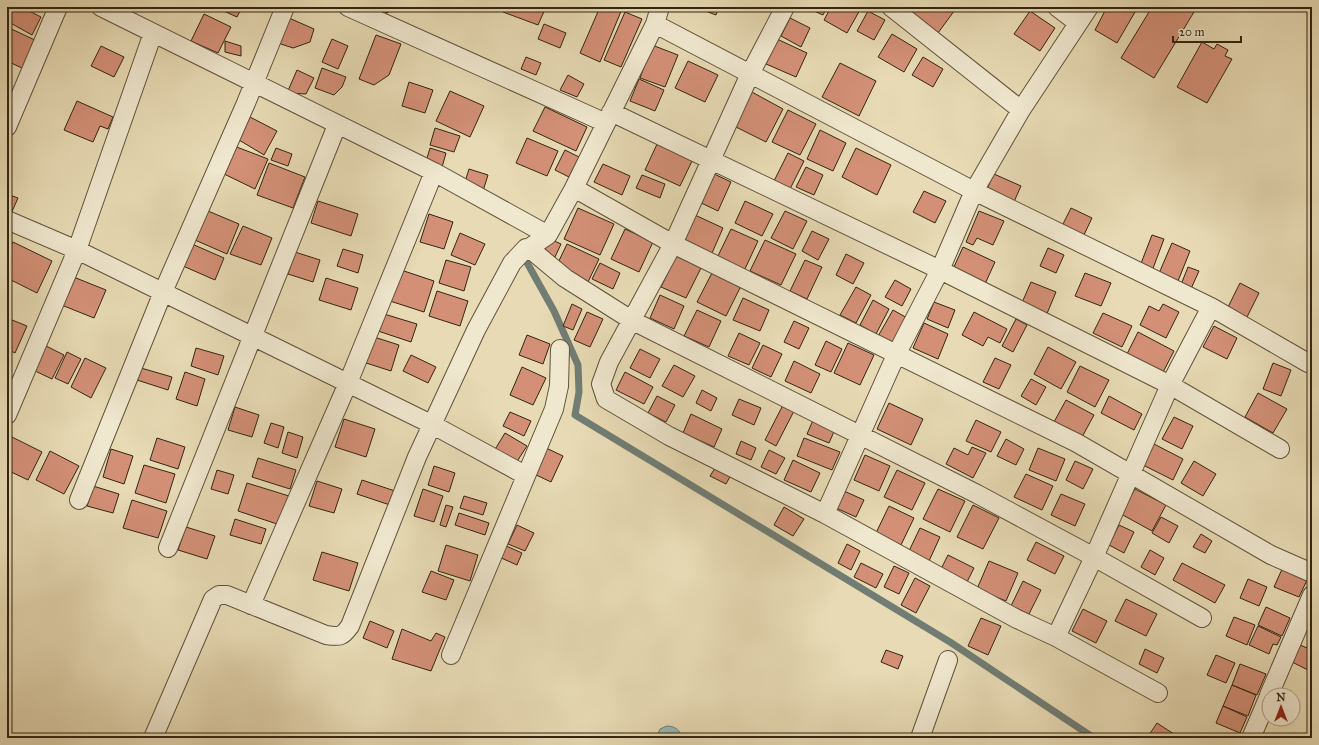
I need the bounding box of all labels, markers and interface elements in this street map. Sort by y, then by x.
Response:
scale bar [1173,18,1241,44]
text: 20 m [1179,25,1205,39]
north arrow [1261,687,1301,727]
text: N [1276,691,1286,704]

